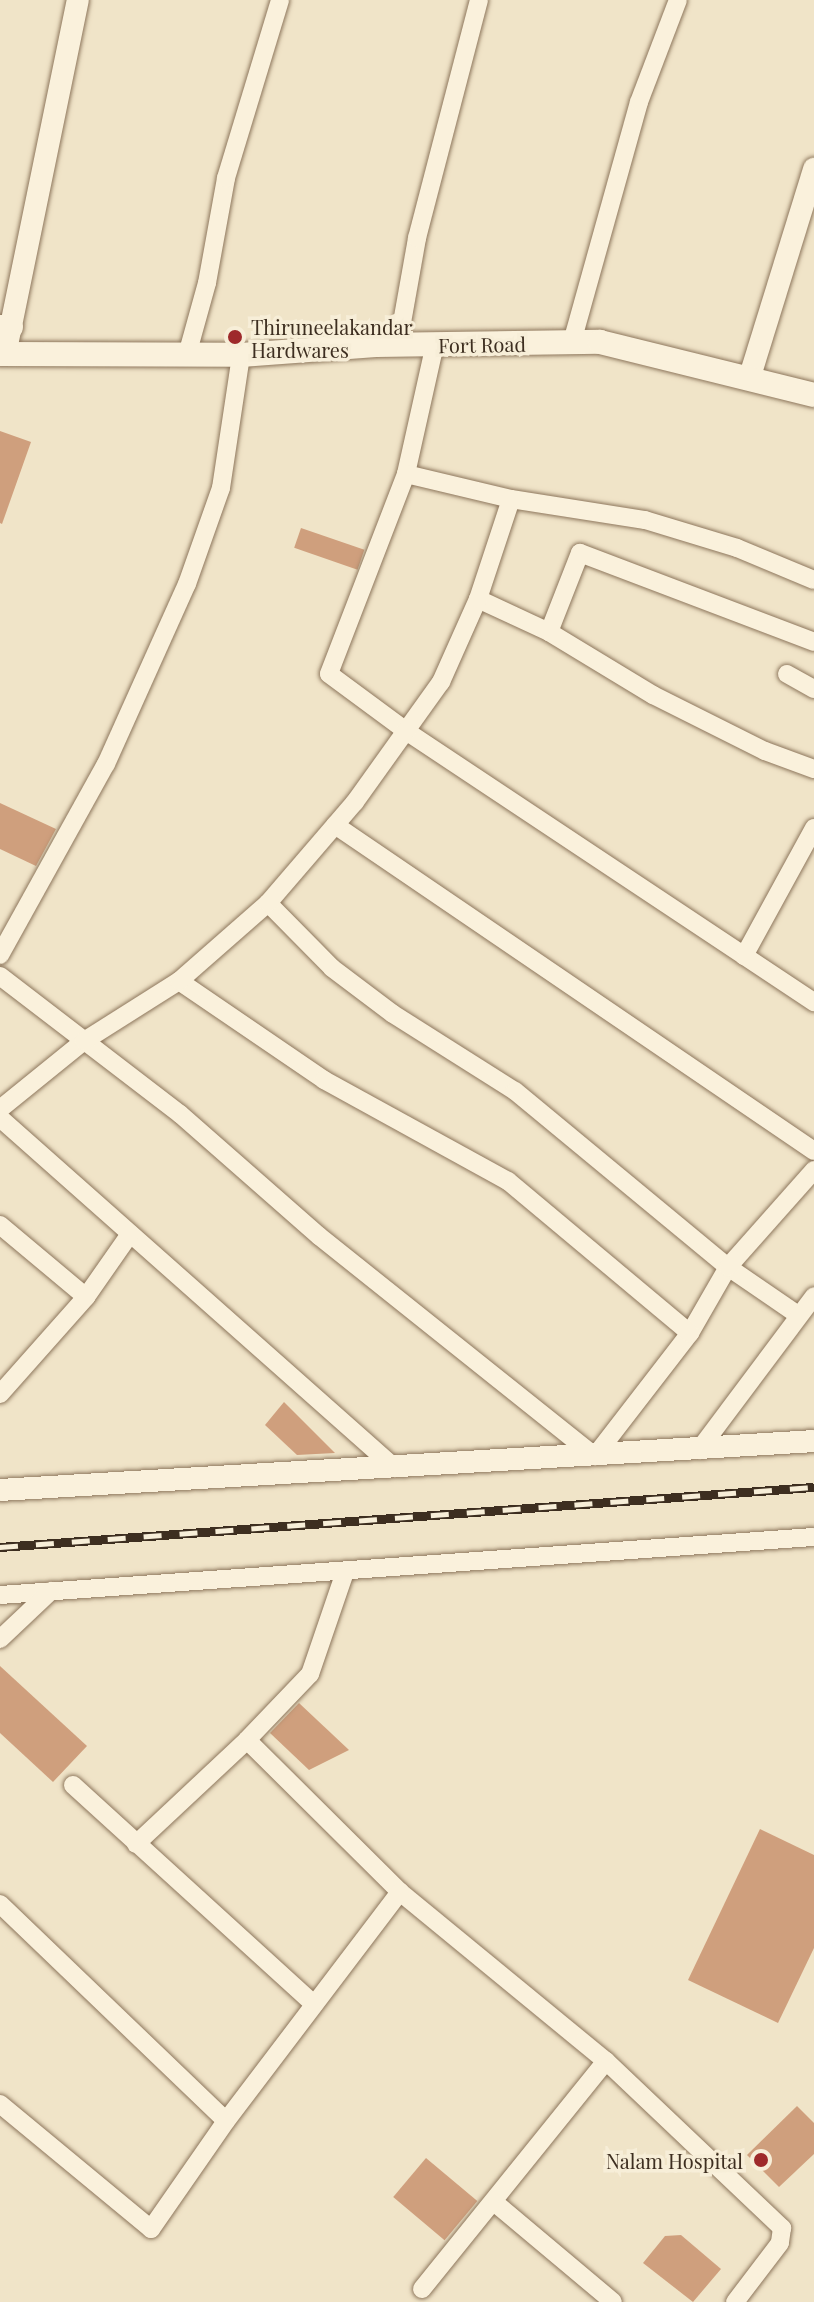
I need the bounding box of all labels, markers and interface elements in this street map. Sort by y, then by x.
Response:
place label: Thiruneelakandar Hardwares [251,314,412,361]
marker: Thiruneelakandar Hardwares [226,328,244,346]
street label: Fort Road [438,331,526,357]
place label: Nalam Hospital [606,2148,743,2172]
marker: Nalam Hospital [750,2149,772,2171]

